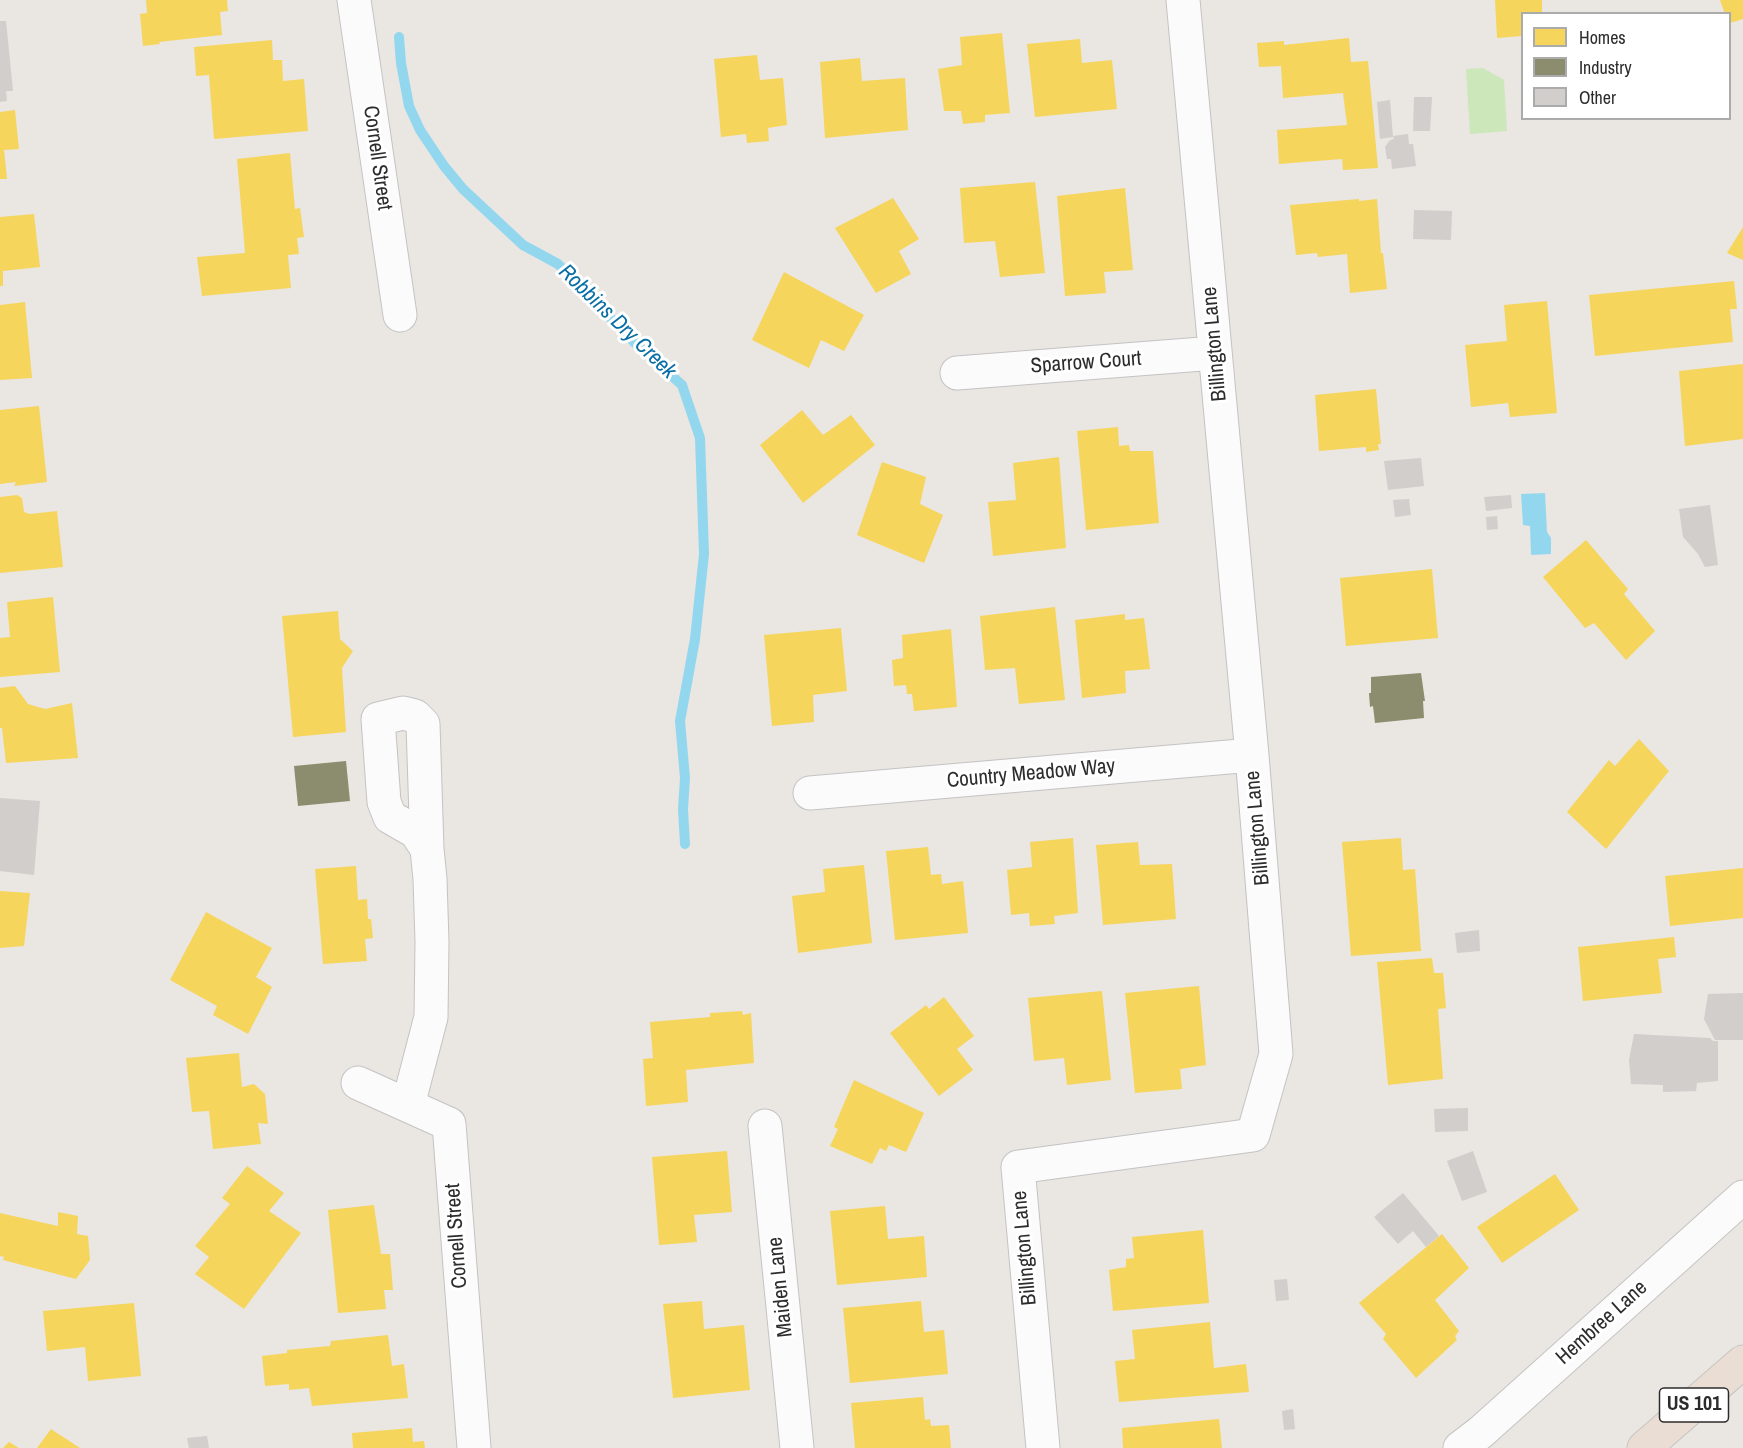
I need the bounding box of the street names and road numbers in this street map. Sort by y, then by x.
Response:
street label: Cornell Street [357,104,397,212]
street label: Billington Lane [1197,286,1233,402]
street label: Sparrow Court [1030,347,1142,379]
street label: Country Meadow Way [946,754,1116,794]
street label: Billington Lane [1240,770,1276,886]
street label: Cornell Street [441,1183,473,1289]
street label: Billington Lane [1007,1190,1043,1306]
street label: Maiden Lane [763,1236,799,1338]
street label: Hembree Lane [1551,1276,1653,1370]
road number: US 101 [1660,1388,1728,1422]

